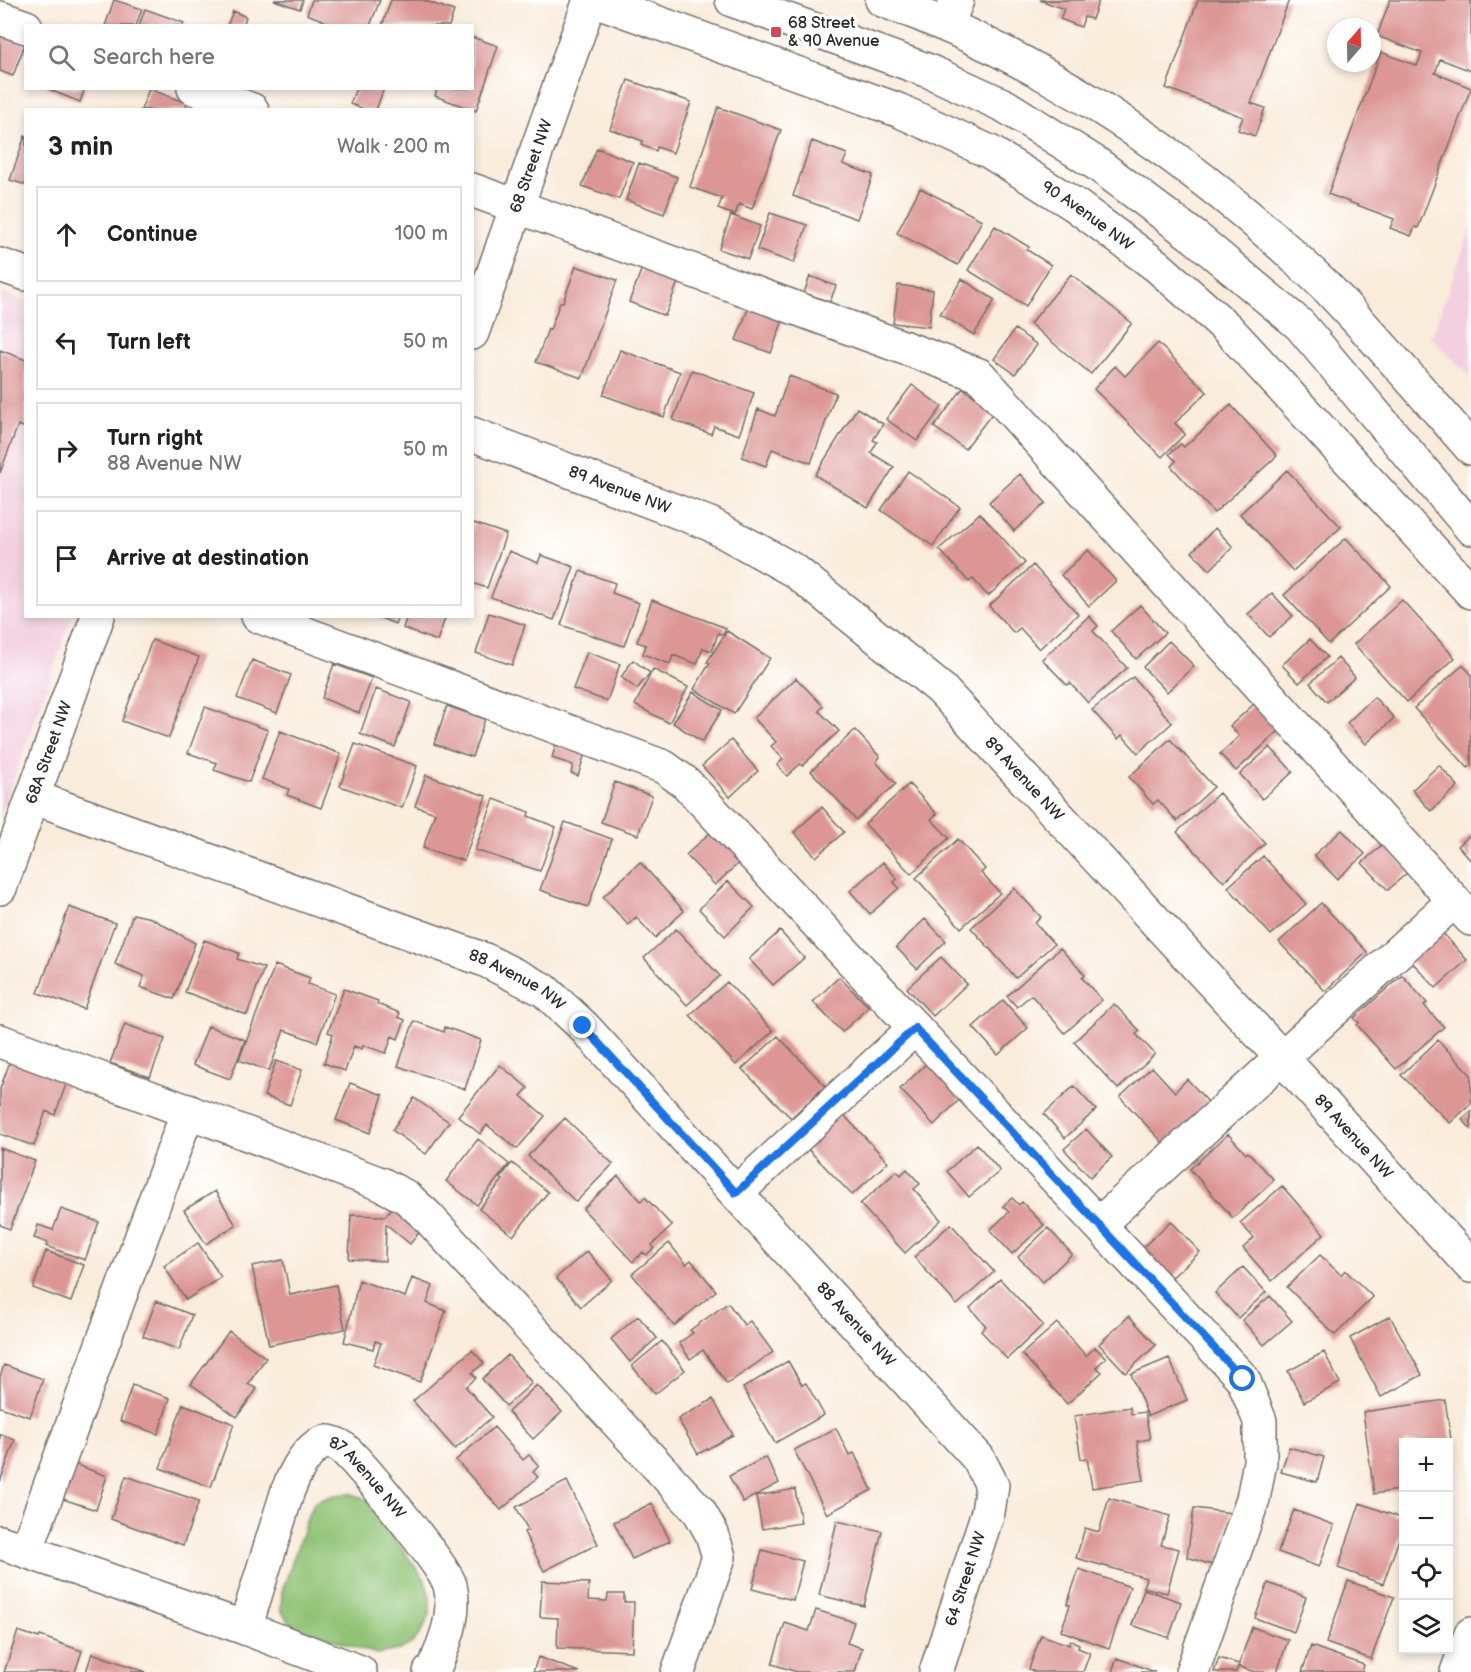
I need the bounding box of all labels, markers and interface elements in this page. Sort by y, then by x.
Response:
place label: 68 Street & 90 Avenue [788,14,880,51]
north arrow [1327,18,1381,72]
search box [24,24,474,90]
marker: 68 Street & 90 Avenue [769,25,783,39]
icon: search [45,41,78,74]
text: Search here [93,44,215,71]
street label: 68 Street NW [506,116,557,216]
text: 3 min [48,132,113,163]
text: Walk · 200 m [337,135,450,159]
street label: 90 Avenue NW [1038,177,1137,255]
icon: ahead [50,218,83,251]
text: Continue [107,221,197,248]
text: 100 m [395,222,448,246]
icon: left [50,326,83,359]
text: Turn left [107,329,191,356]
text: 50 m [403,330,448,354]
text: Turn right [107,425,203,452]
icon: right [50,434,83,467]
text: 50 m [403,438,448,462]
text: 88 Avenue NW [107,452,242,476]
street label: 89 Avenue NW [566,462,674,518]
icon: arrive [50,542,83,575]
text: Arrive at destination [107,545,309,572]
street label: 68A Street NW [22,698,76,807]
street label: 89 Avenue NW [981,733,1068,825]
street label: 88 Avenue NW [466,945,569,1014]
route end [569,1012,595,1038]
street label: 89 Avenue NW [1310,1090,1397,1183]
street label: 88 Avenue NW [812,1278,899,1371]
route start [1229,1365,1255,1391]
street label: 87 Avenue NW [326,1433,410,1523]
map controls [1399,1438,1453,1654]
button: + [1399,1438,1453,1492]
button: − [1399,1492,1453,1546]
street label: 64 Street NW [942,1529,990,1629]
button: locate [1399,1546,1453,1600]
button: layers [1399,1600,1453,1654]

